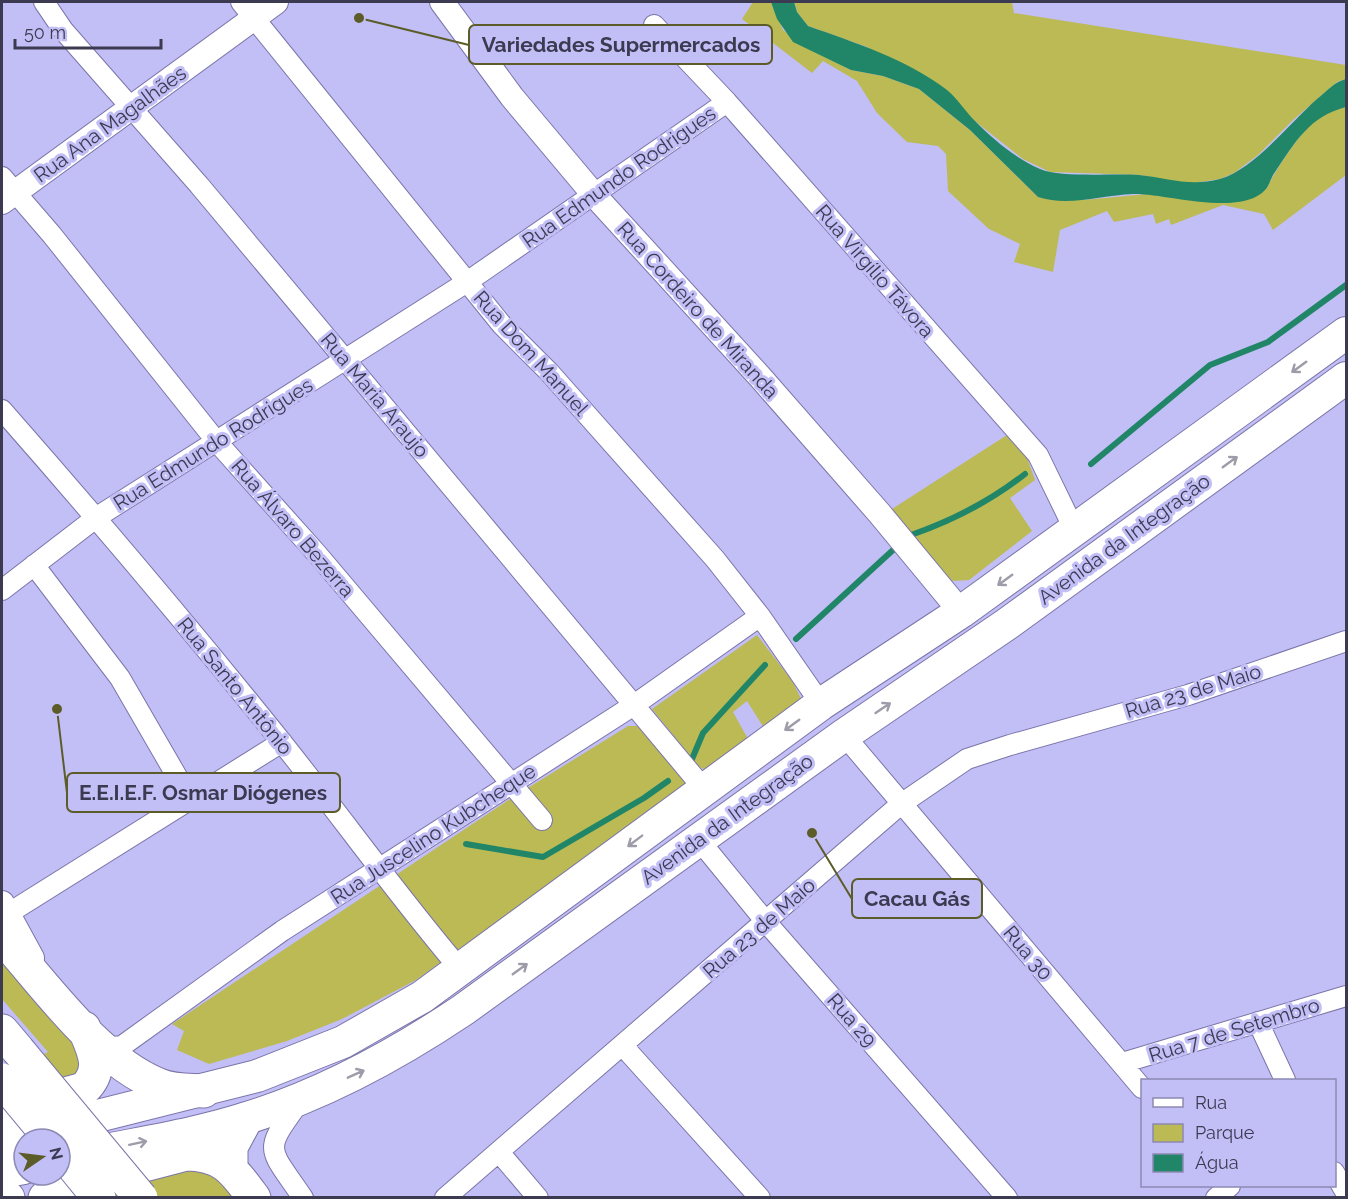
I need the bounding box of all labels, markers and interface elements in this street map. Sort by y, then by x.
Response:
scale bar [15,12,160,50]
text: 50 m [24,22,66,43]
callout: Variedades Supermercados [469,25,772,64]
text: Variedades Supermercados [482,32,760,57]
street label: Rua Ana Magalhães [29,61,191,187]
street label: Rua Edmundo Rodrigues [518,101,720,253]
street label: Rua Virgílio Távora [811,200,939,342]
street label: Rua Cordeiro de Miranda [612,217,784,403]
street label: Rua Dom Manuel [469,286,594,421]
street label: Rua Maria Araujo [316,328,434,462]
one-way arrow [1292,361,1308,373]
street label: Rua Edmundo Rodrigues [109,373,317,515]
street label: Rua Álvaro Bezerra [227,454,359,602]
one-way arrow [1222,456,1238,468]
street label: Avenida da Integração [1033,469,1215,609]
one-way arrow [998,574,1014,586]
street label: Rua Santo Antônio [172,613,298,760]
street label: Rua 23 de Maio [1122,659,1264,723]
one-way arrow [874,702,891,715]
one-way arrow [785,719,801,731]
street label: Avenida da Integração [636,749,818,889]
street label: Rua Juscelino Kubcheque [326,759,540,909]
callout: E.E.I.E.F. Osmar Diógenes [67,773,340,812]
text: E.E.I.E.F. Osmar Diógenes [79,780,327,805]
one-way arrow [627,834,643,847]
street label: Rua 23 de Maio [698,873,820,983]
callout: Cacau Gás [852,879,982,918]
text: Cacau Gás [864,886,970,911]
street label: Rua 30 [998,921,1058,985]
one-way arrow [511,963,527,976]
street label: Rua 29 [822,988,882,1052]
street label: Rua 7 de Setembro [1146,993,1322,1067]
one-way arrow [346,1067,364,1079]
legend [1141,1079,1336,1187]
text: Rua [1195,1092,1227,1113]
text: Parque [1195,1122,1255,1143]
north arrow [12,1127,72,1187]
one-way arrow [127,1137,147,1148]
text: N [45,1145,67,1162]
text: Água [1195,1151,1239,1173]

